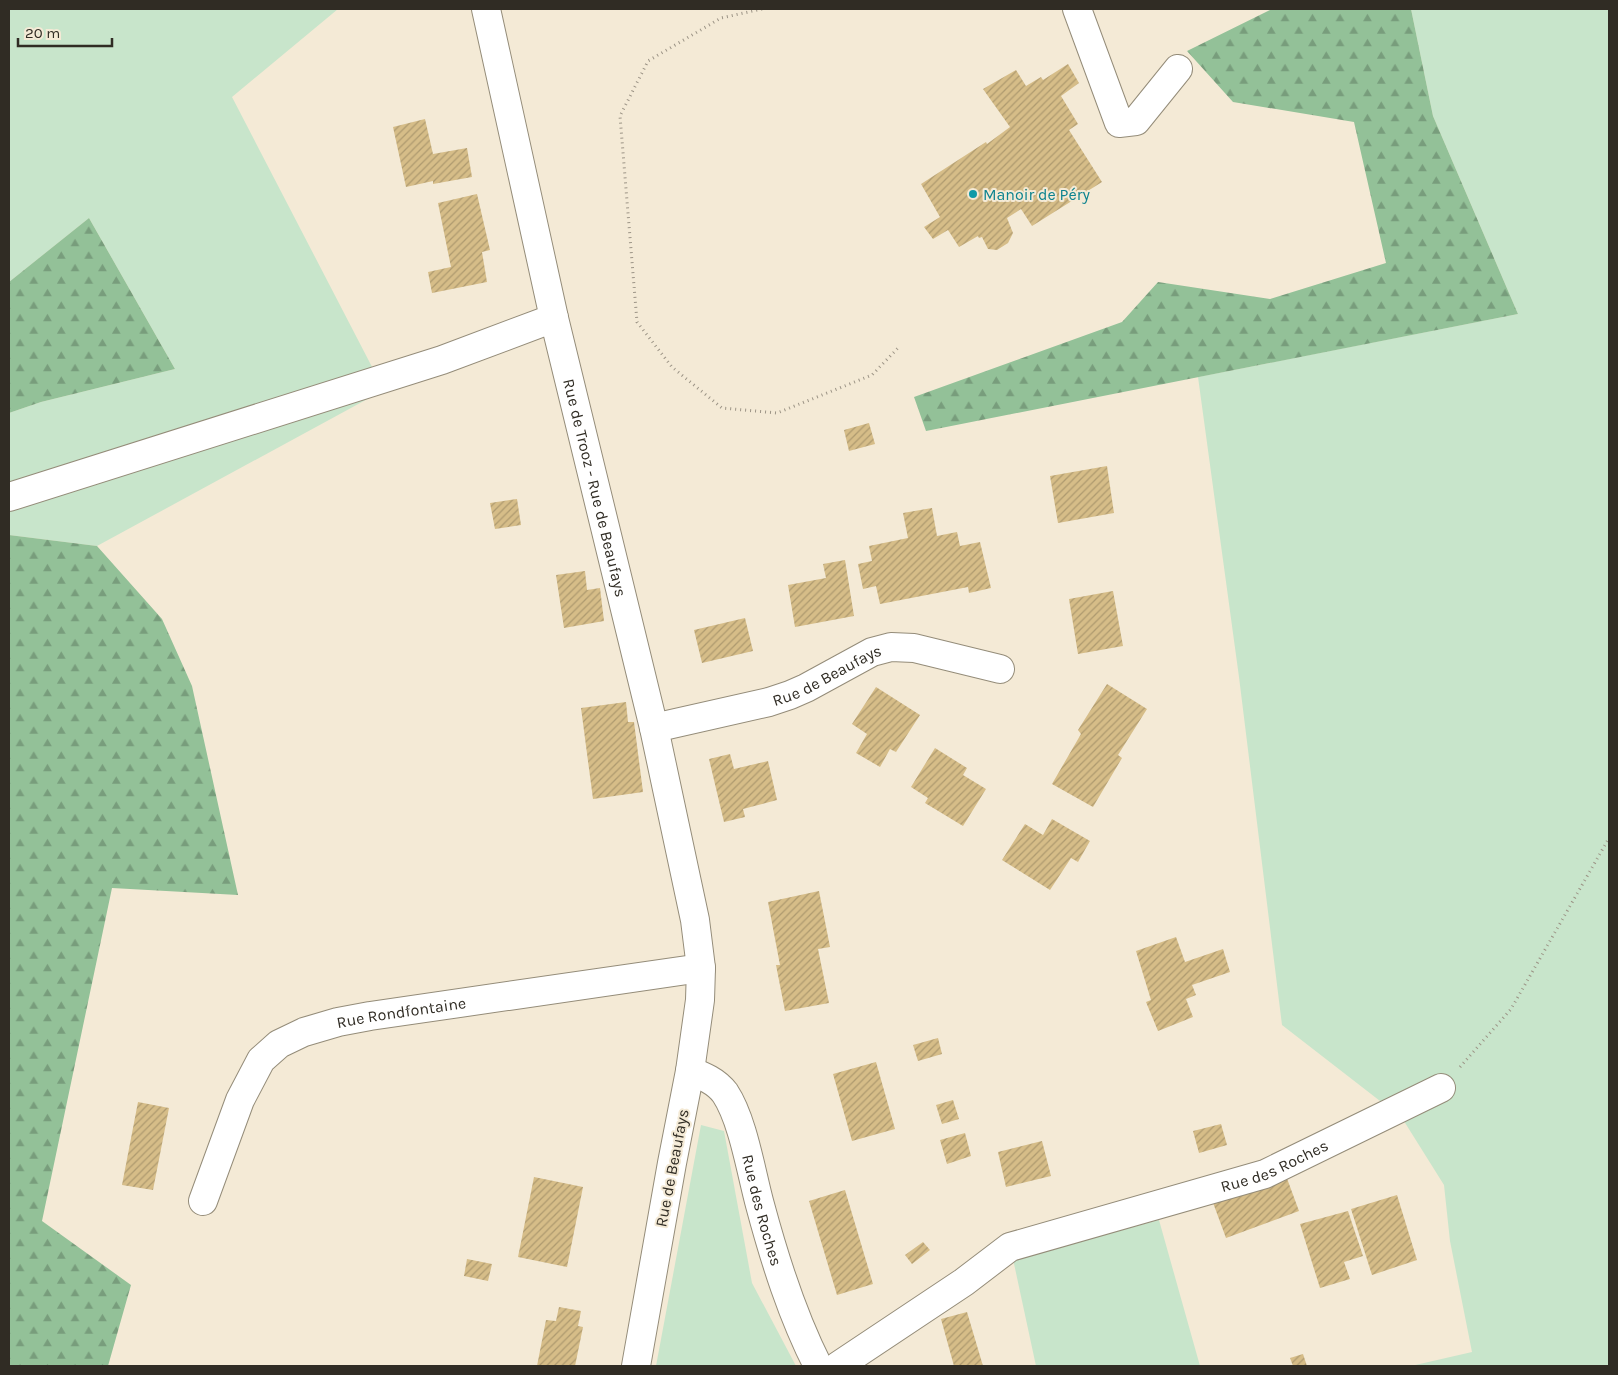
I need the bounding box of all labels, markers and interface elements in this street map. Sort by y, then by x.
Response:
scale bar [18,15,111,47]
text: 20 m [25,24,60,42]
place label: Manoir de Péry [983,185,1090,204]
marker: Manoir de Péry [967,188,979,200]
street label: Rue de Trooz - Rue de Beaufays [560,377,631,599]
street label: Rue de Beaufays [770,640,883,710]
street label: Rue Rondfontaine [335,993,467,1032]
street label: Rue de Beaufays [651,1107,693,1229]
street label: Rue des Roches [1218,1135,1331,1196]
street label: Rue des Roches [739,1152,787,1268]

